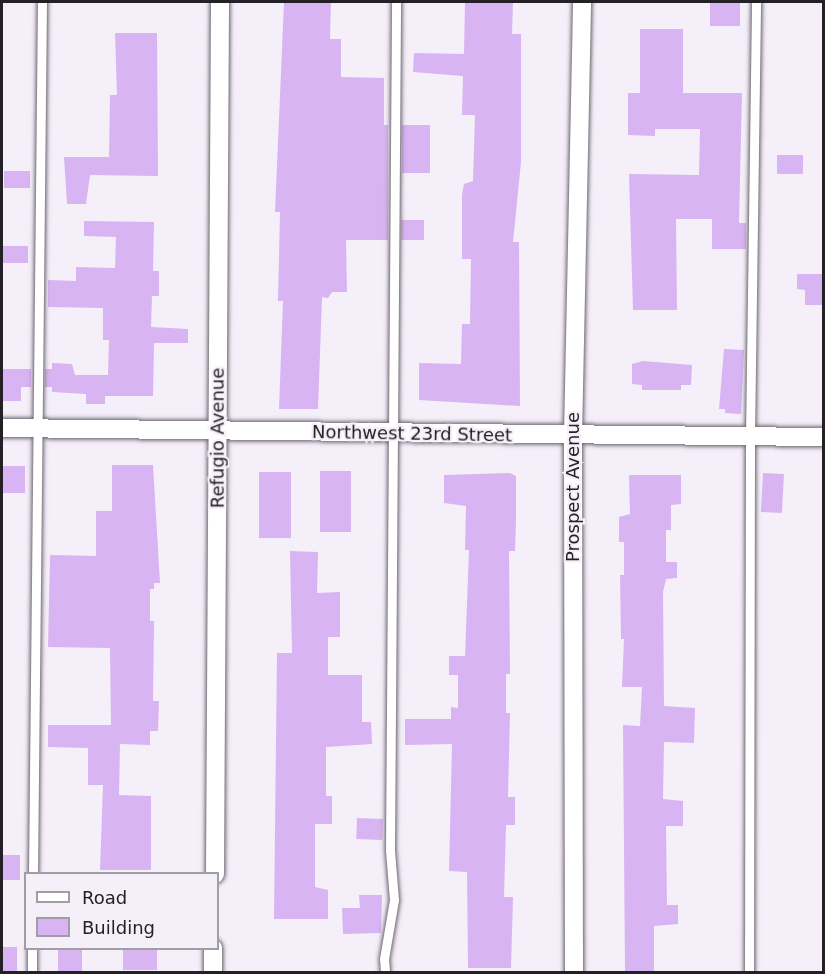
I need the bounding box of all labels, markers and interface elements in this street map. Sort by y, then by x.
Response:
street label: Refugio Avenue [207,368,229,508]
street label: Prospect Avenue [562,412,584,562]
street label: Northwest 23rd Street [312,421,512,447]
legend [24,872,219,950]
text: Road [82,887,127,908]
text: Building [82,917,155,938]

